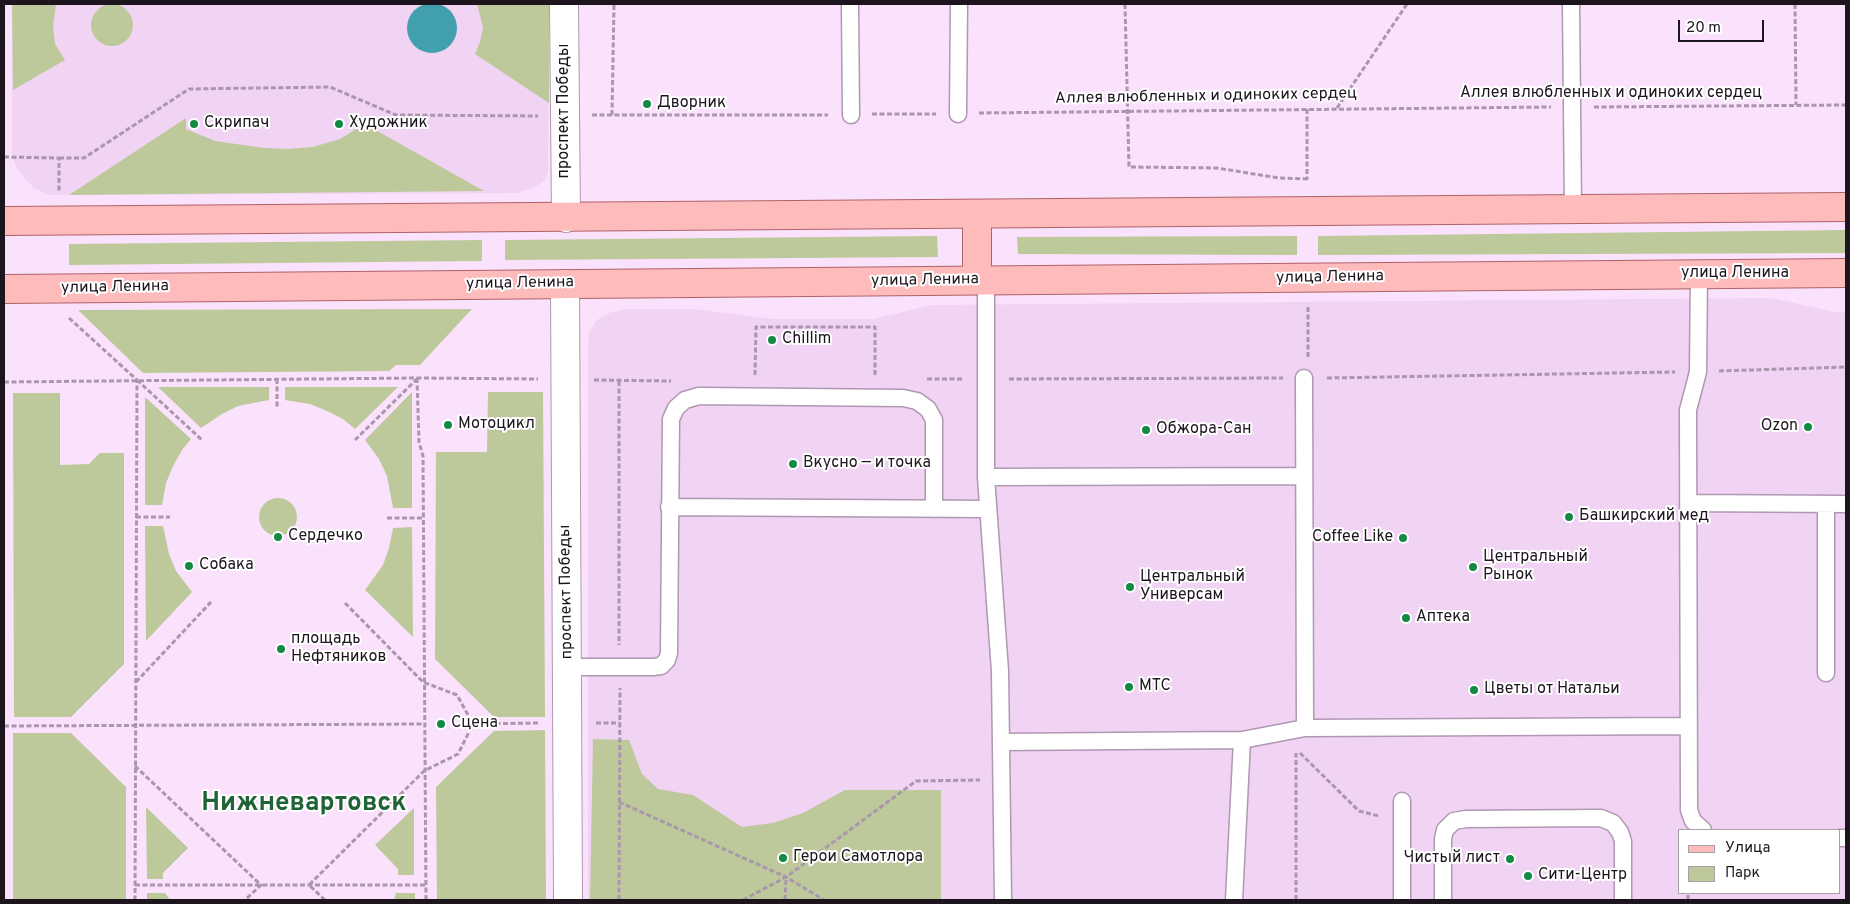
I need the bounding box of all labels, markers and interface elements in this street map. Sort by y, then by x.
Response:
scale bar [1680,10,1766,42]
text: 20 m [1686,19,1721,38]
street label: проспект Победы [555,44,575,178]
street label: Аллея влюбленных и одиноких сердец [1460,84,1762,104]
street label: Аллея влюбленных и одиноких сердец [1055,85,1357,109]
place label: Дворник [657,94,726,114]
marker: Дворник [641,98,653,110]
place label: Скрипач [204,114,269,134]
place label: Художник [349,114,428,134]
marker: Скрипач [188,118,200,130]
marker: Художник [333,118,345,130]
street label: улица Ленина [1681,264,1789,284]
street label: улица Ленина [1276,267,1384,289]
street label: улица Ленина [871,270,979,292]
street label: улица Ленина [466,273,574,295]
street label: улица Ленина [61,277,169,299]
place label: Chillim [782,330,831,350]
marker: Chillim [766,334,778,346]
place label: Мотоцикл [458,415,535,435]
place label: Ozon [1761,417,1798,437]
marker: Мотоцикл [442,419,454,431]
place label: Обжора-Сан [1156,420,1251,440]
marker: Ozon [1802,421,1814,433]
marker: Обжора-Сан [1140,424,1152,436]
place label: Вкусно — и точка [803,454,931,474]
marker: Вкусно — и точка [787,458,799,470]
place label: Башкирский мед [1579,507,1709,527]
marker: Башкирский мед [1563,511,1575,523]
street label: проспект Победы [556,524,578,660]
place label: Сердечко [288,527,363,547]
place label: Coffee Like [1312,528,1393,548]
marker: Сердечко [272,531,284,543]
marker: Coffee Like [1397,532,1409,544]
place label: Центральный Рынок [1483,548,1588,586]
place label: Собака [199,556,254,576]
marker: Собака [183,560,195,572]
marker: Центральный Рынок [1467,561,1479,573]
place label: Центральный Универсам [1140,568,1245,606]
marker: Центральный Универсам [1124,581,1136,593]
place label: Аптека [1416,608,1470,628]
marker: Аптека [1400,612,1412,624]
place label: площадь Нефтяников [291,630,386,668]
marker: площадь Нефтяников [275,643,287,655]
place label: МТС [1139,677,1171,697]
place label: Цветы от Натальи [1484,680,1620,700]
marker: МТС [1123,681,1135,693]
marker: Цветы от Натальи [1468,684,1480,696]
place label: Сцена [451,714,498,734]
marker: Сцена [435,718,447,730]
district label: Нижневартовск [201,789,407,821]
legend [1678,829,1840,894]
text: Улица [1725,839,1770,858]
place label: Герои Самотлора [793,848,923,868]
place label: Чистый лист [1403,849,1500,869]
marker: Герои Самотлора [777,852,789,864]
marker: Чистый лист [1504,853,1516,865]
text: Парк [1725,864,1760,883]
place label: Сити-Центр [1538,866,1627,886]
marker: Сити-Центр [1522,870,1534,882]

